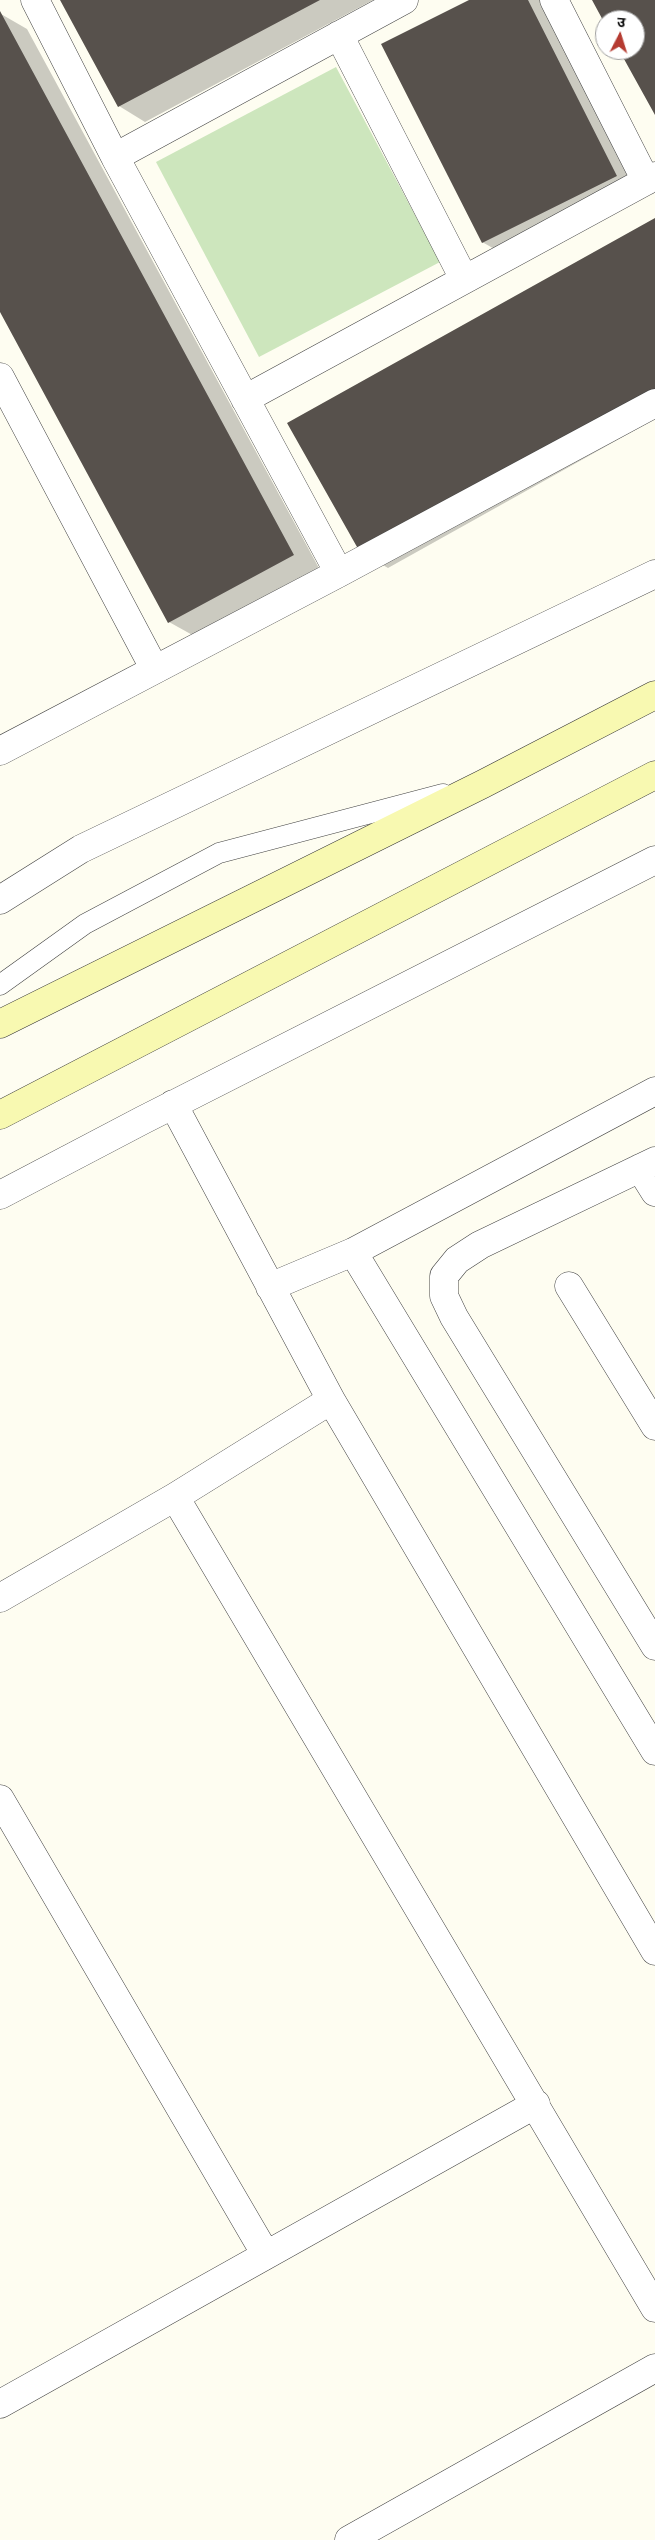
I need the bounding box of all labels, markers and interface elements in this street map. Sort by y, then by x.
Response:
north arrow [595,10,645,60]
text: उ [616,11,626,31]

